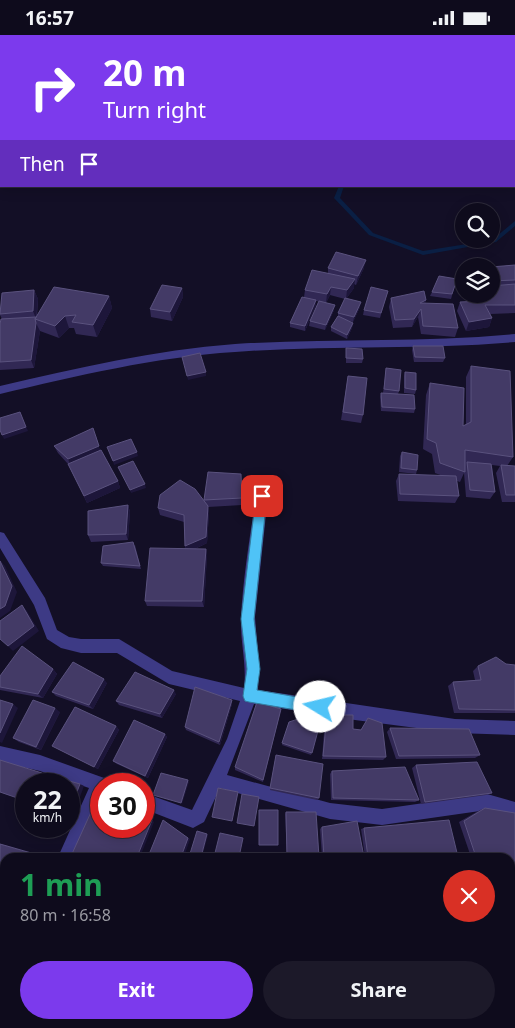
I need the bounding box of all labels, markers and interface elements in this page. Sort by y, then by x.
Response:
text: 16:57 [25,5,74,31]
text: 20 m [103,49,186,96]
icon: right [20,55,85,120]
text: Turn right [103,94,206,124]
icon: arrive [75,150,103,178]
text: Then [20,151,65,177]
map controls [455,203,500,303]
button: search [455,203,500,248]
button: layers [455,258,500,303]
pin [241,475,283,517]
icon: arrive [248,482,276,510]
position arrow [293,680,345,732]
speed limit sign: 30 [90,773,155,838]
text: 22 [33,782,62,816]
text: km/h [33,809,62,826]
text: 1 min [20,864,103,905]
button: close [443,870,495,922]
text: 80 m · 16:58 [20,904,111,926]
button: Exit [20,961,253,1019]
button: Share [263,961,495,1019]

